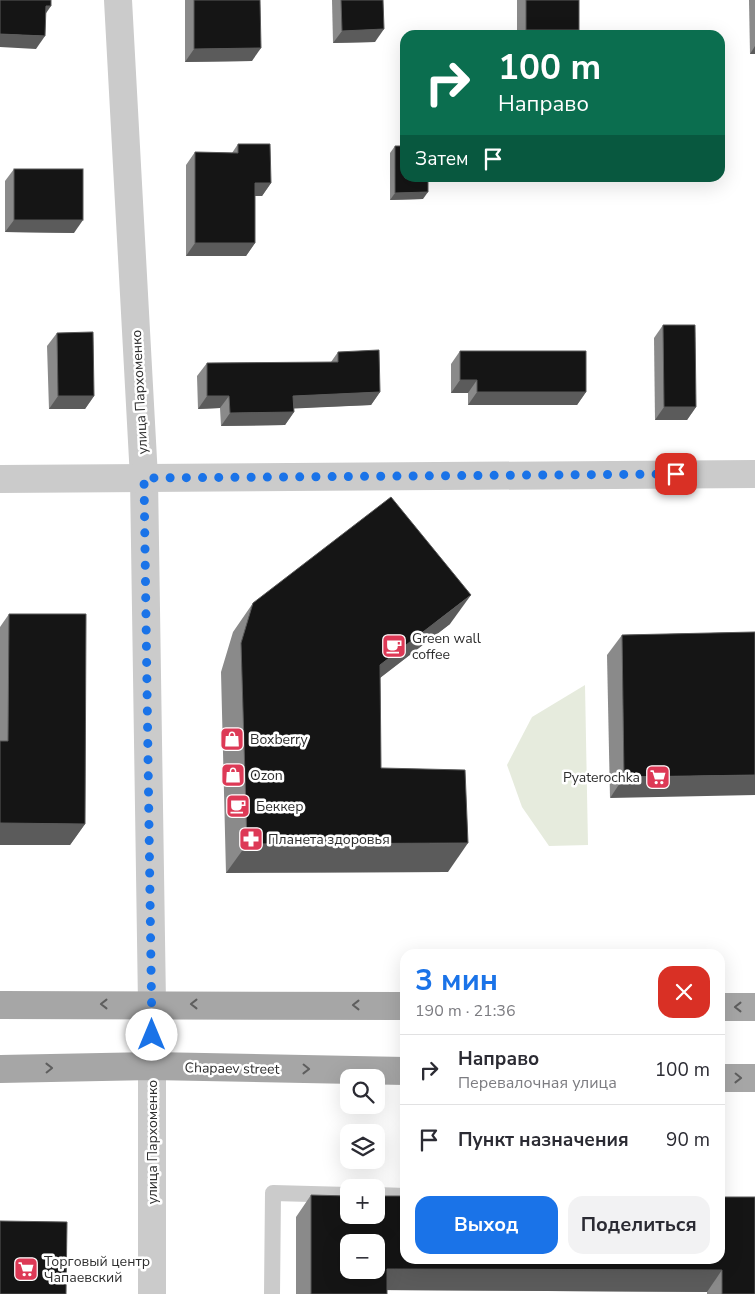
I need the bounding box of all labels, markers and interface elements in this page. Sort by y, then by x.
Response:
text: 100 m [498,44,601,91]
icon: right [415,50,480,115]
text: Направо [498,89,589,119]
icon: arrive [479,145,507,173]
text: Затем [415,146,469,172]
street label: улица Пархоменко [127,329,152,455]
pin [655,453,697,495]
icon: arrive [662,460,690,488]
place label: Green wall coffee [412,629,482,664]
cafe icon: Green wall coffee [381,633,407,659]
shop icon: Boxberry [219,726,245,752]
place label: Boxberry [250,730,308,749]
shop icon: Ozon [220,762,246,788]
supermarket icon: Pyaterochka [645,764,671,790]
place label: Ozon [250,766,283,785]
place label: Pyaterochka [563,768,640,787]
cafe icon: Беккер [225,793,251,819]
place label: Беккер [256,797,303,816]
pharmacy icon: Планета здоровья [238,826,264,852]
place label: Планета здоровья [268,830,390,849]
text: 3 мин [415,960,498,1001]
button: close [658,966,710,1018]
one-way arrow [99,999,107,1009]
one-way arrow [190,999,198,1010]
one-way arrow [352,1000,360,1011]
text: 190 m · 21:36 [415,1000,516,1022]
one-way arrow [733,1002,741,1012]
position arrow [125,1008,177,1060]
text: Направо [458,1046,539,1072]
icon: right [415,1056,443,1084]
text: 100 m [655,1057,710,1083]
street label: Chapaev street [184,1058,280,1079]
one-way arrow [45,1063,53,1073]
one-way arrow [302,1064,310,1074]
map controls [340,1069,385,1279]
button: search [340,1069,385,1114]
text: Перевалочная улица [458,1072,617,1094]
one-way arrow [734,1073,742,1083]
street label: улица Пархоменко [143,1080,162,1204]
button: layers [340,1124,385,1169]
icon: arrive [415,1126,443,1154]
text: Пункт назначения [458,1127,629,1153]
text: 90 m [666,1127,710,1153]
button: + [340,1179,385,1224]
button: Выход [415,1196,558,1254]
button: Поделиться [568,1196,710,1254]
button: − [340,1234,385,1279]
place label: Торговый центр Чапаевский [44,1252,150,1287]
supermarket icon: Торговый центр Чапаевский [13,1256,39,1282]

